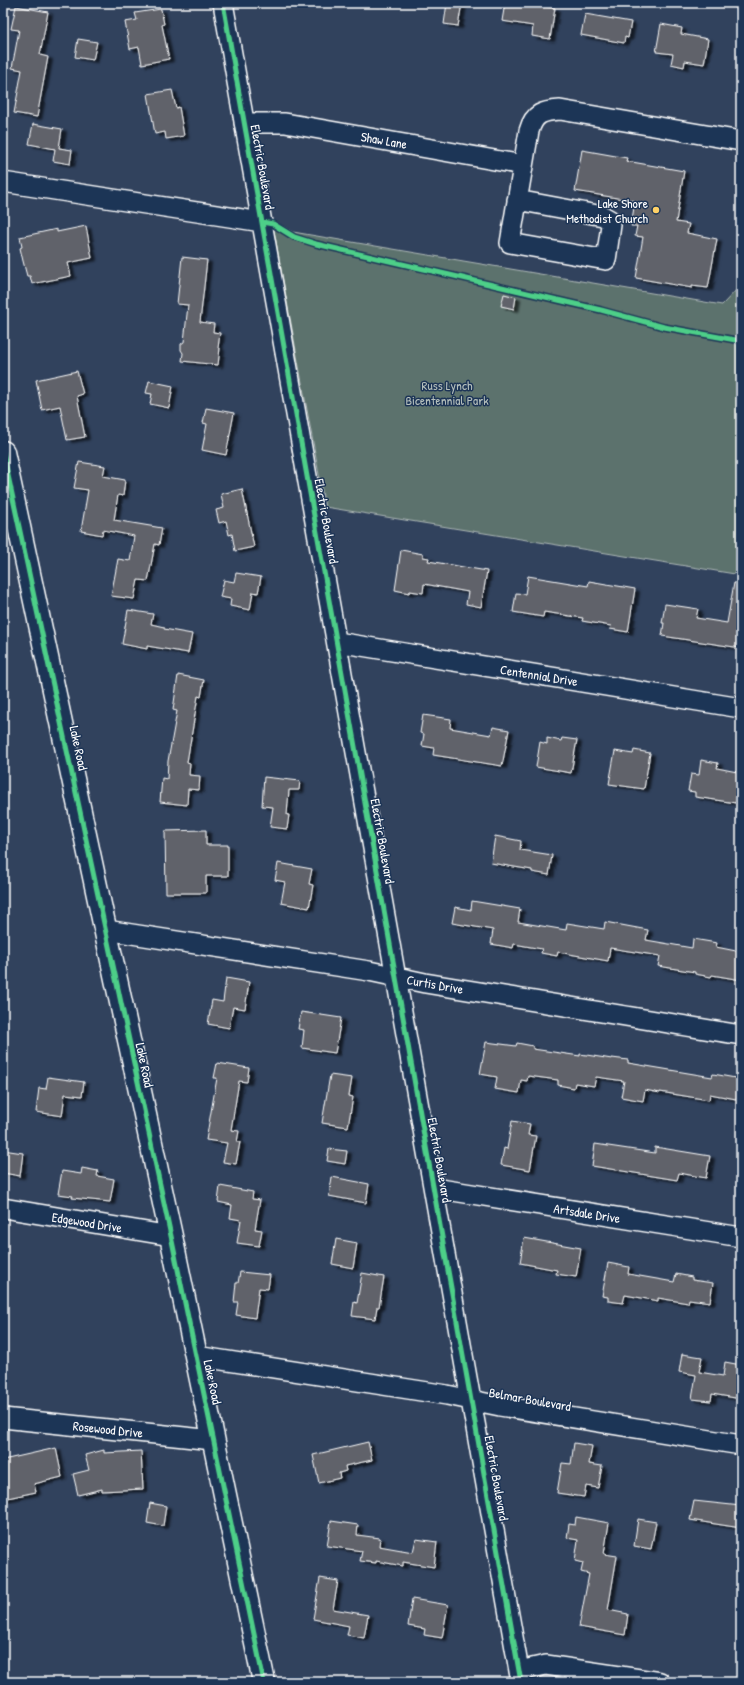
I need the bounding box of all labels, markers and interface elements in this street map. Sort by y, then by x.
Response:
street label: Electric Boulevard [247,123,279,211]
street label: Shaw Lane [360,127,408,153]
place label: Lake Shore Methodist Church [566,194,649,227]
marker: Lake Shore Methodist Church [651,205,661,215]
park label: Russ Lynch Bicentennial Park [405,376,489,409]
street label: Electric Boulevard [311,477,343,565]
street label: Centennial Drive [499,660,579,690]
street label: Lake Road [66,724,92,772]
street label: Electric Boulevard [367,797,399,885]
street label: Curtis Drive [405,970,465,998]
street label: Lake Road [132,1041,158,1089]
street label: Electric Boulevard [424,1116,456,1204]
street label: Artsdale Drive [552,1199,622,1227]
street label: Edgewood Drive [51,1208,123,1236]
street label: Lake Road [200,1358,226,1406]
street label: Belmar Boulevard [487,1383,573,1415]
street label: Rosewood Drive [72,1416,144,1442]
street label: Electric Boulevard [481,1434,513,1522]

